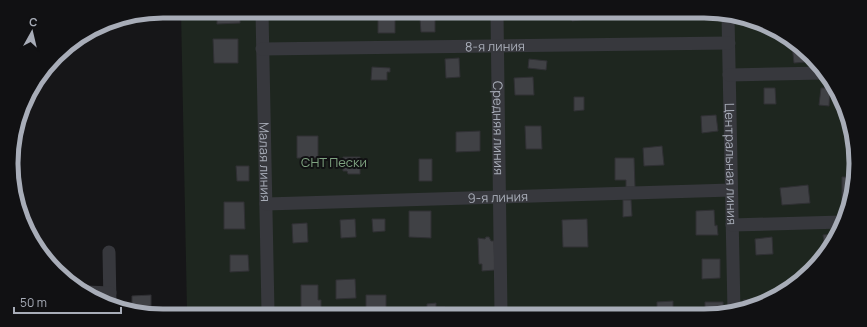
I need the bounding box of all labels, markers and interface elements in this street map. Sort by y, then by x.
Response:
north arrow [12,12,52,52]
text: С [28,14,39,30]
street label: 8-я линия [465,37,525,55]
street label: Средняя линия [489,81,508,175]
street label: Центральная линия [721,103,741,225]
street label: Малая линия [255,122,275,202]
park label: СНТ Пески [301,153,367,171]
street label: 9-я линия [467,187,528,207]
scale bar [14,289,121,315]
text: 50 m [20,294,47,311]

